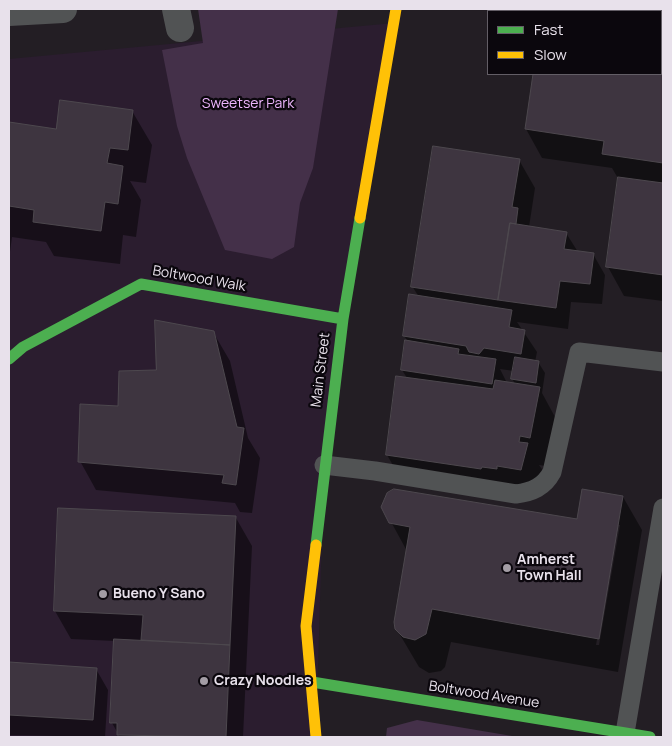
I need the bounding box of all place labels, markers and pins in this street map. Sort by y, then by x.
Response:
place label: Amherst Town Hall [517,552,582,584]
marker: Amherst Town Hall [501,562,513,574]
place label: Bueno Y Sano [113,586,205,602]
marker: Bueno Y Sano [97,588,109,600]
place label: Crazy Noodles [214,673,312,689]
marker: Crazy Noodles [198,675,210,687]

